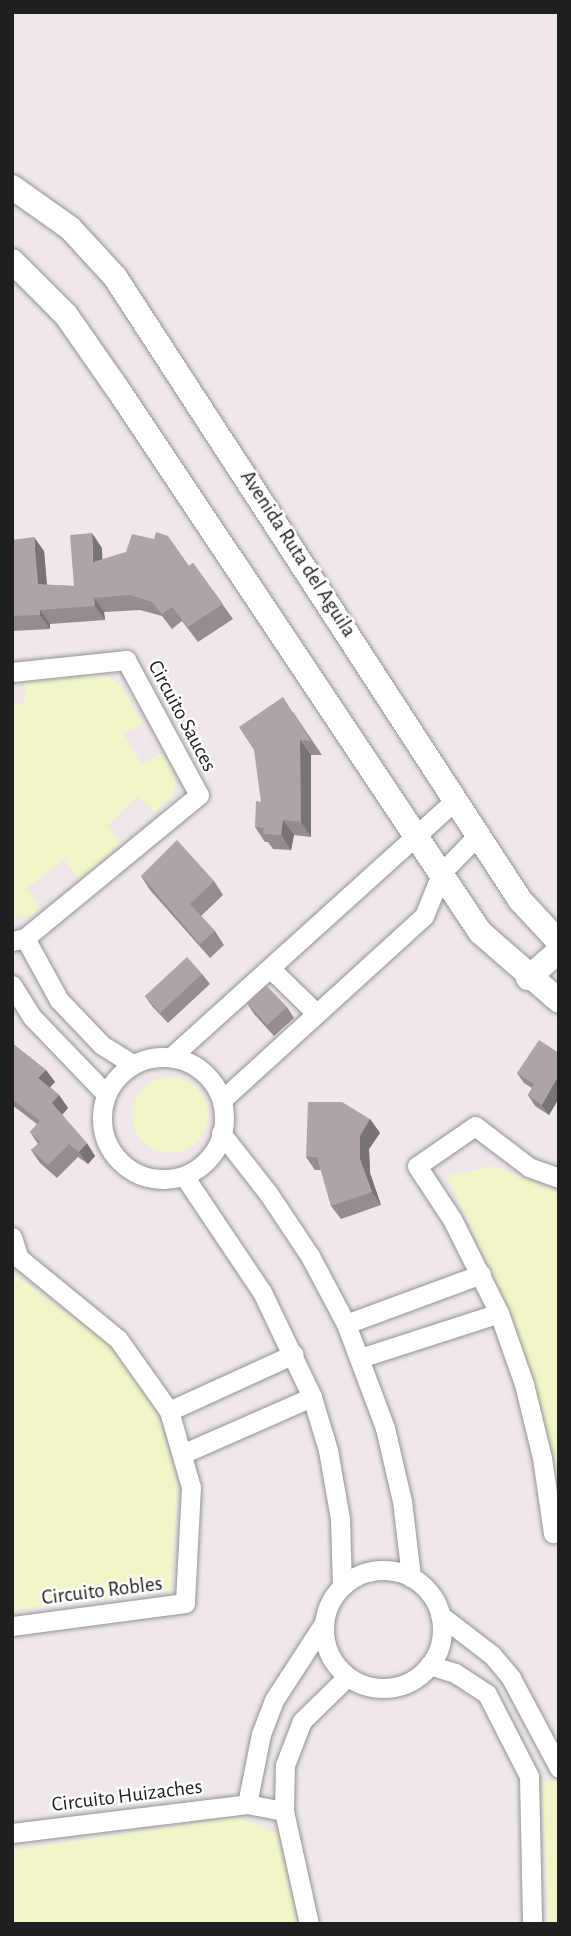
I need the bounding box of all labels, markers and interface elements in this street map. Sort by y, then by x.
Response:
street label: Avenida Ruta del Aguila [235,466,361,642]
street label: Circuito Sauces [142,656,222,776]
street label: Circuito Robles [40,1571,164,1611]
street label: Circuito Huizaches [50,1774,204,1818]

